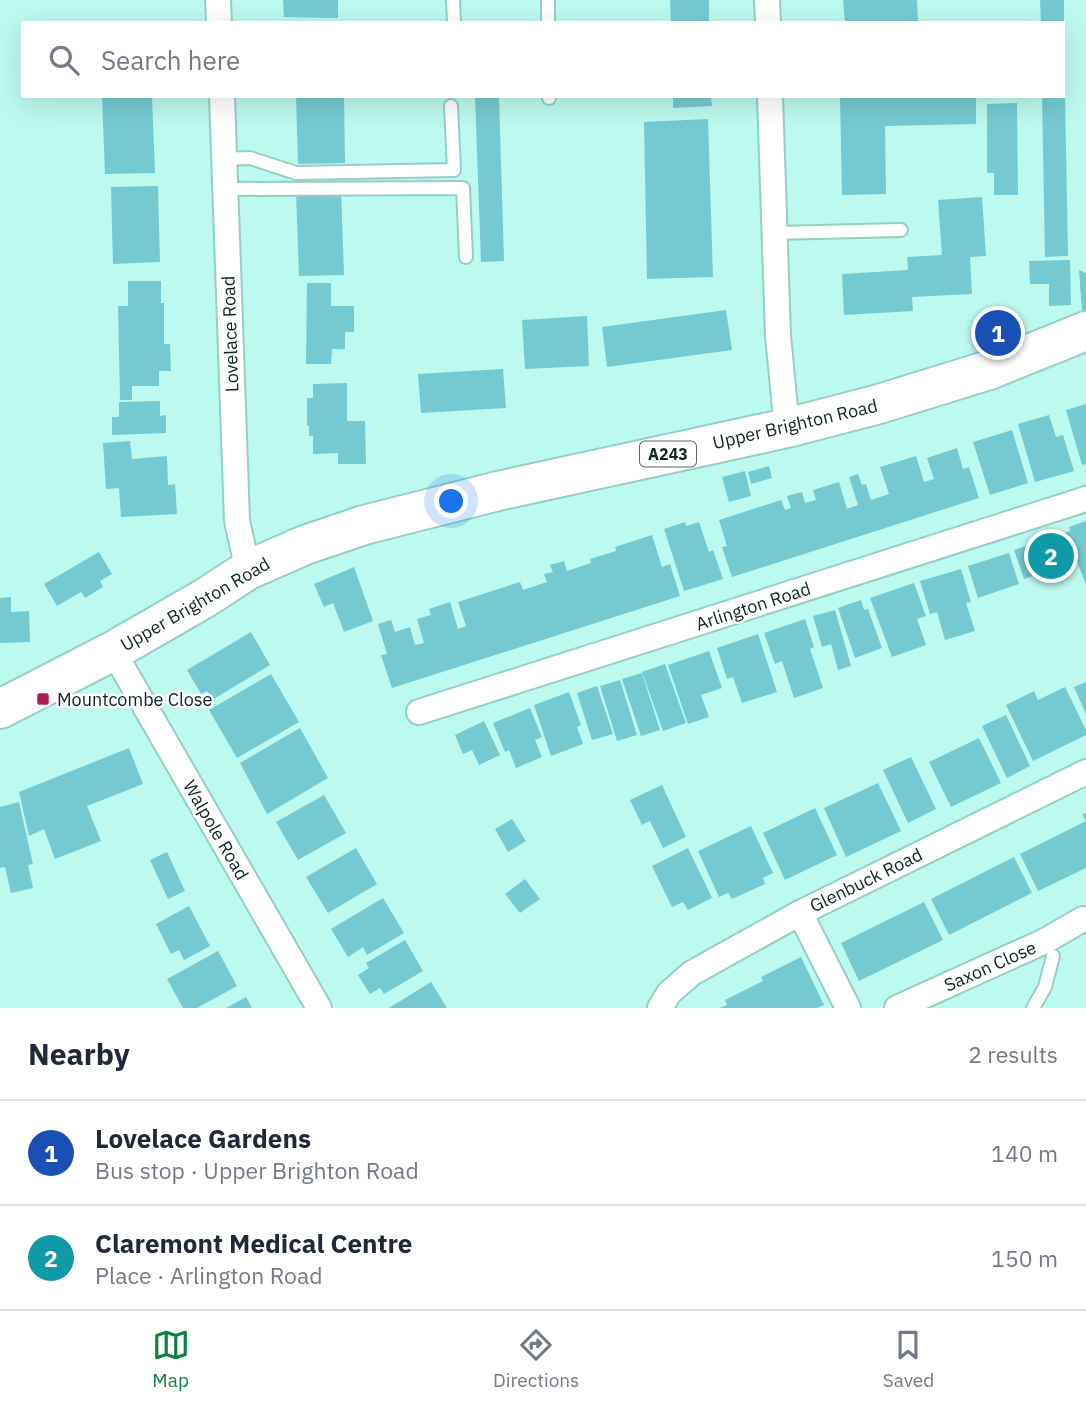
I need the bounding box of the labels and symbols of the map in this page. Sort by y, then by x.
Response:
street label: Lovelace Road [216,275,244,393]
pin: 1 [975,307,1021,359]
street label: Upper Brighton Road [710,394,880,454]
road number: A243 [640,442,696,467]
your location [434,484,468,518]
pin: 2 [1028,530,1074,582]
street label: Upper Brighton Road [116,552,274,656]
street label: Arlington Road [693,577,813,635]
place label: Mountcombe Close [57,688,213,711]
marker: Mountcombe Close [35,691,51,707]
street label: Walpole Road [178,776,254,884]
street label: Glenbuck Road [806,843,926,917]
street label: Saxon Close [940,935,1040,997]

